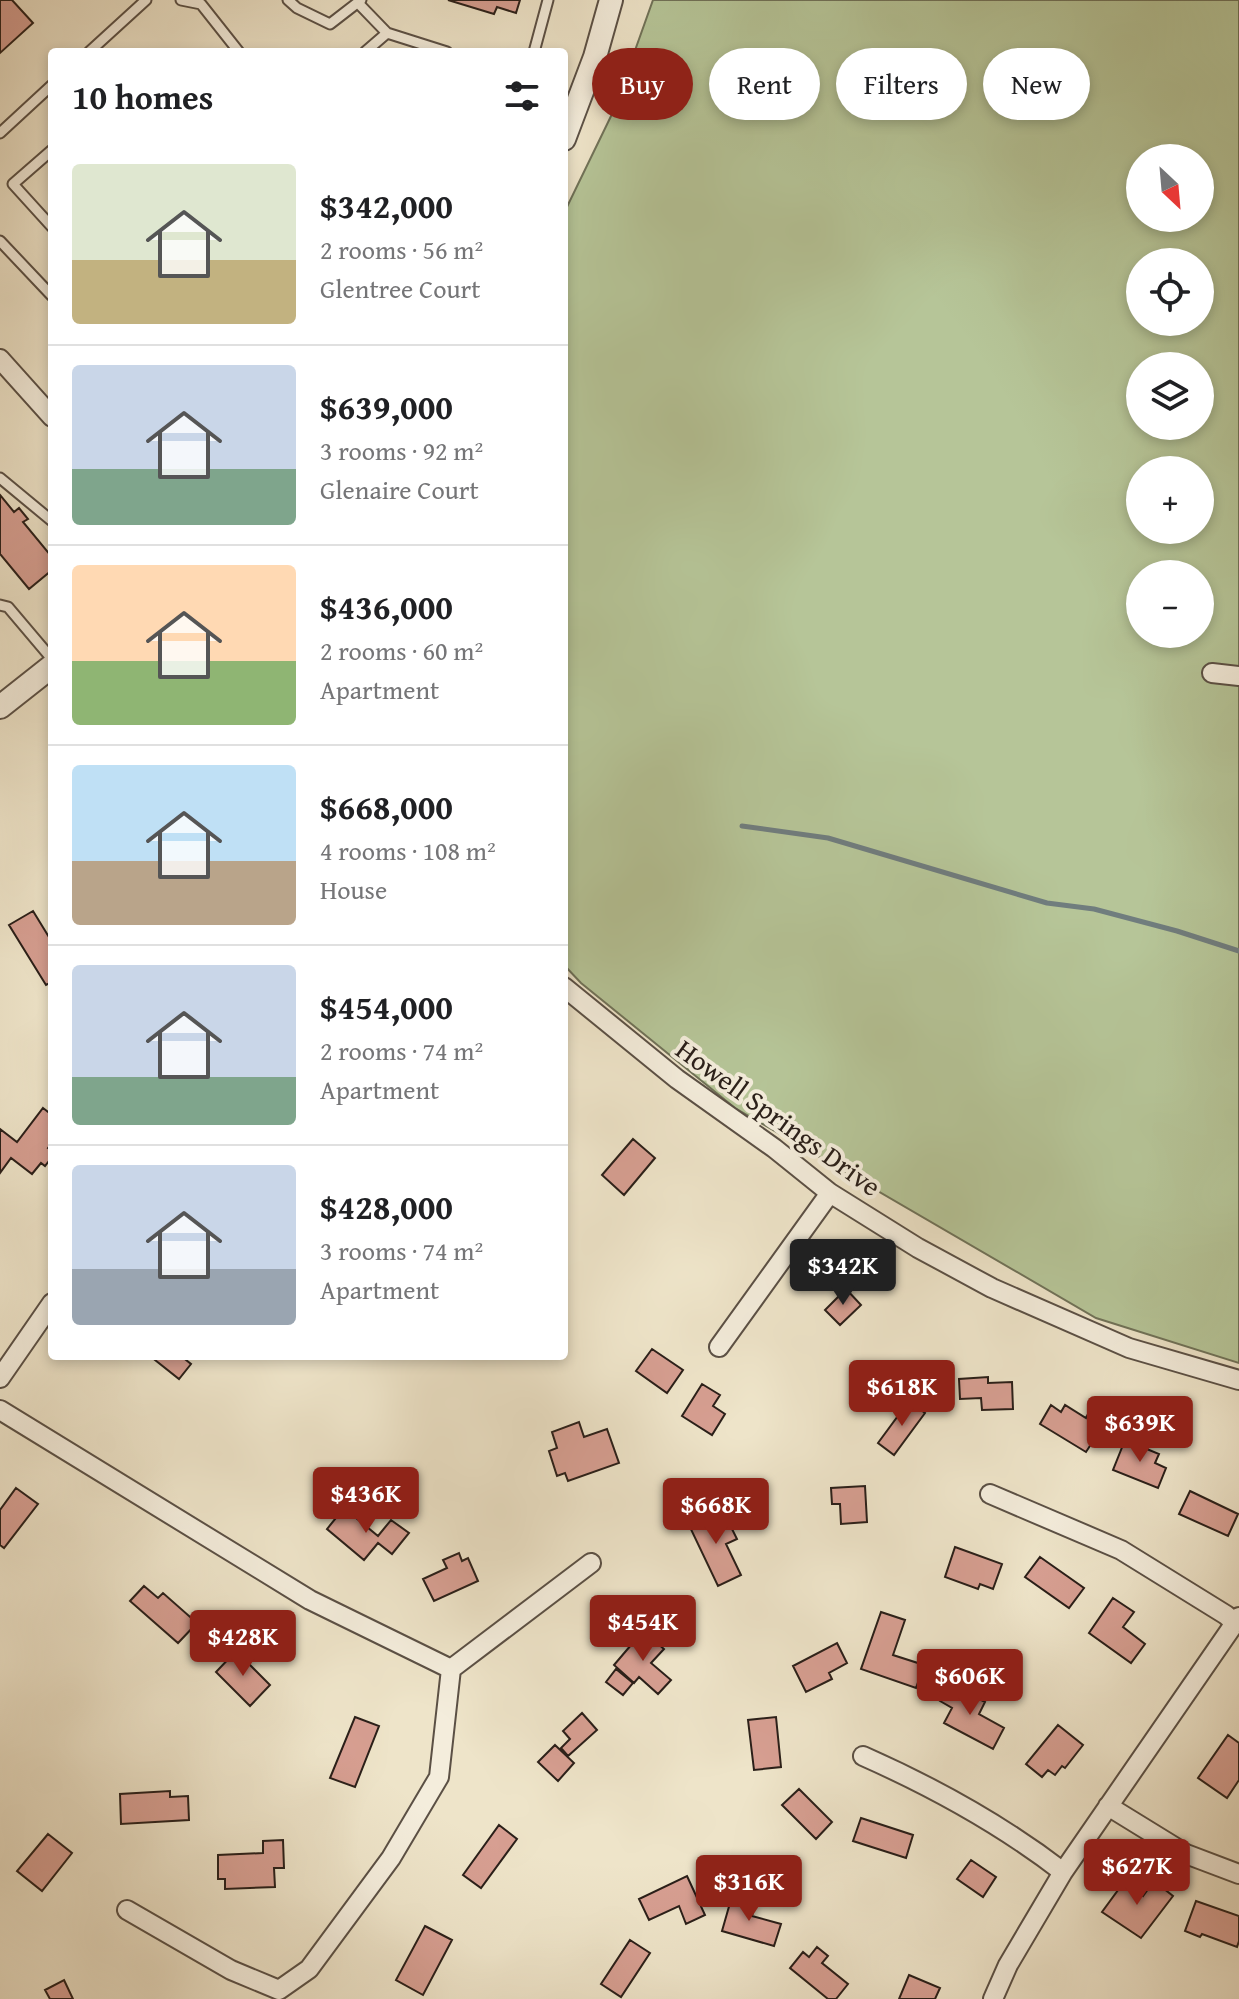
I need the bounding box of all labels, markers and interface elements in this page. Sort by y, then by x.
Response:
chip: Buy [592,48,693,120]
chip: Rent [709,48,820,120]
chip: Filters [836,48,967,120]
chip: New [983,48,1090,120]
text: 10 homes [72,72,213,121]
icon: filters [500,74,544,118]
north arrow [1126,144,1214,232]
map controls [1126,144,1214,648]
text: $342,000 [320,181,453,230]
icon: home [136,196,232,292]
text: 2 rooms · 56 m² [320,230,483,269]
button: locate [1126,248,1214,336]
text: Glentree Court [320,269,480,308]
button: layers [1126,352,1214,440]
text: $639,000 [320,382,453,431]
icon: home [136,397,232,493]
text: 3 rooms · 92 m² [320,431,483,470]
button: + [1126,456,1214,544]
text: Glenaire Court [320,470,479,509]
button: − [1126,560,1214,648]
text: $436,000 [320,582,453,631]
icon: home [136,597,232,693]
text: 2 rooms · 60 m² [320,631,483,670]
text: Apartment [320,670,439,709]
text: $668,000 [320,782,453,831]
icon: home [136,797,232,893]
text: 4 rooms · 108 m² [320,831,496,870]
text: House [320,870,387,909]
text: $454,000 [320,982,453,1031]
icon: home [136,997,232,1093]
street label: Howell Springs Drive [668,1028,890,1206]
text: 2 rooms · 74 m² [320,1031,483,1070]
text: Apartment [320,1070,439,1109]
text: $428,000 [320,1182,453,1231]
icon: home [136,1197,232,1293]
text: 3 rooms · 74 m² [320,1231,483,1270]
pin: $342K [787,1239,899,1307]
text: $342K [808,1245,878,1284]
text: Apartment [320,1270,439,1309]
pin: $618K [846,1360,958,1428]
text: $618K [867,1366,937,1405]
pin: $639K [1084,1396,1196,1464]
text: $639K [1105,1402,1175,1441]
pin: $436K [310,1467,422,1535]
text: $436K [331,1473,401,1512]
pin: $668K [660,1478,772,1546]
text: $668K [681,1484,751,1523]
pin: $454K [587,1595,699,1663]
text: $454K [608,1601,678,1640]
pin: $428K [187,1610,299,1678]
text: $428K [208,1616,278,1655]
pin: $606K [914,1649,1026,1717]
text: $606K [935,1655,1005,1694]
pin: $627K [1081,1839,1193,1907]
text: $627K [1102,1845,1172,1884]
pin: $316K [693,1855,805,1923]
text: $316K [714,1861,784,1900]

